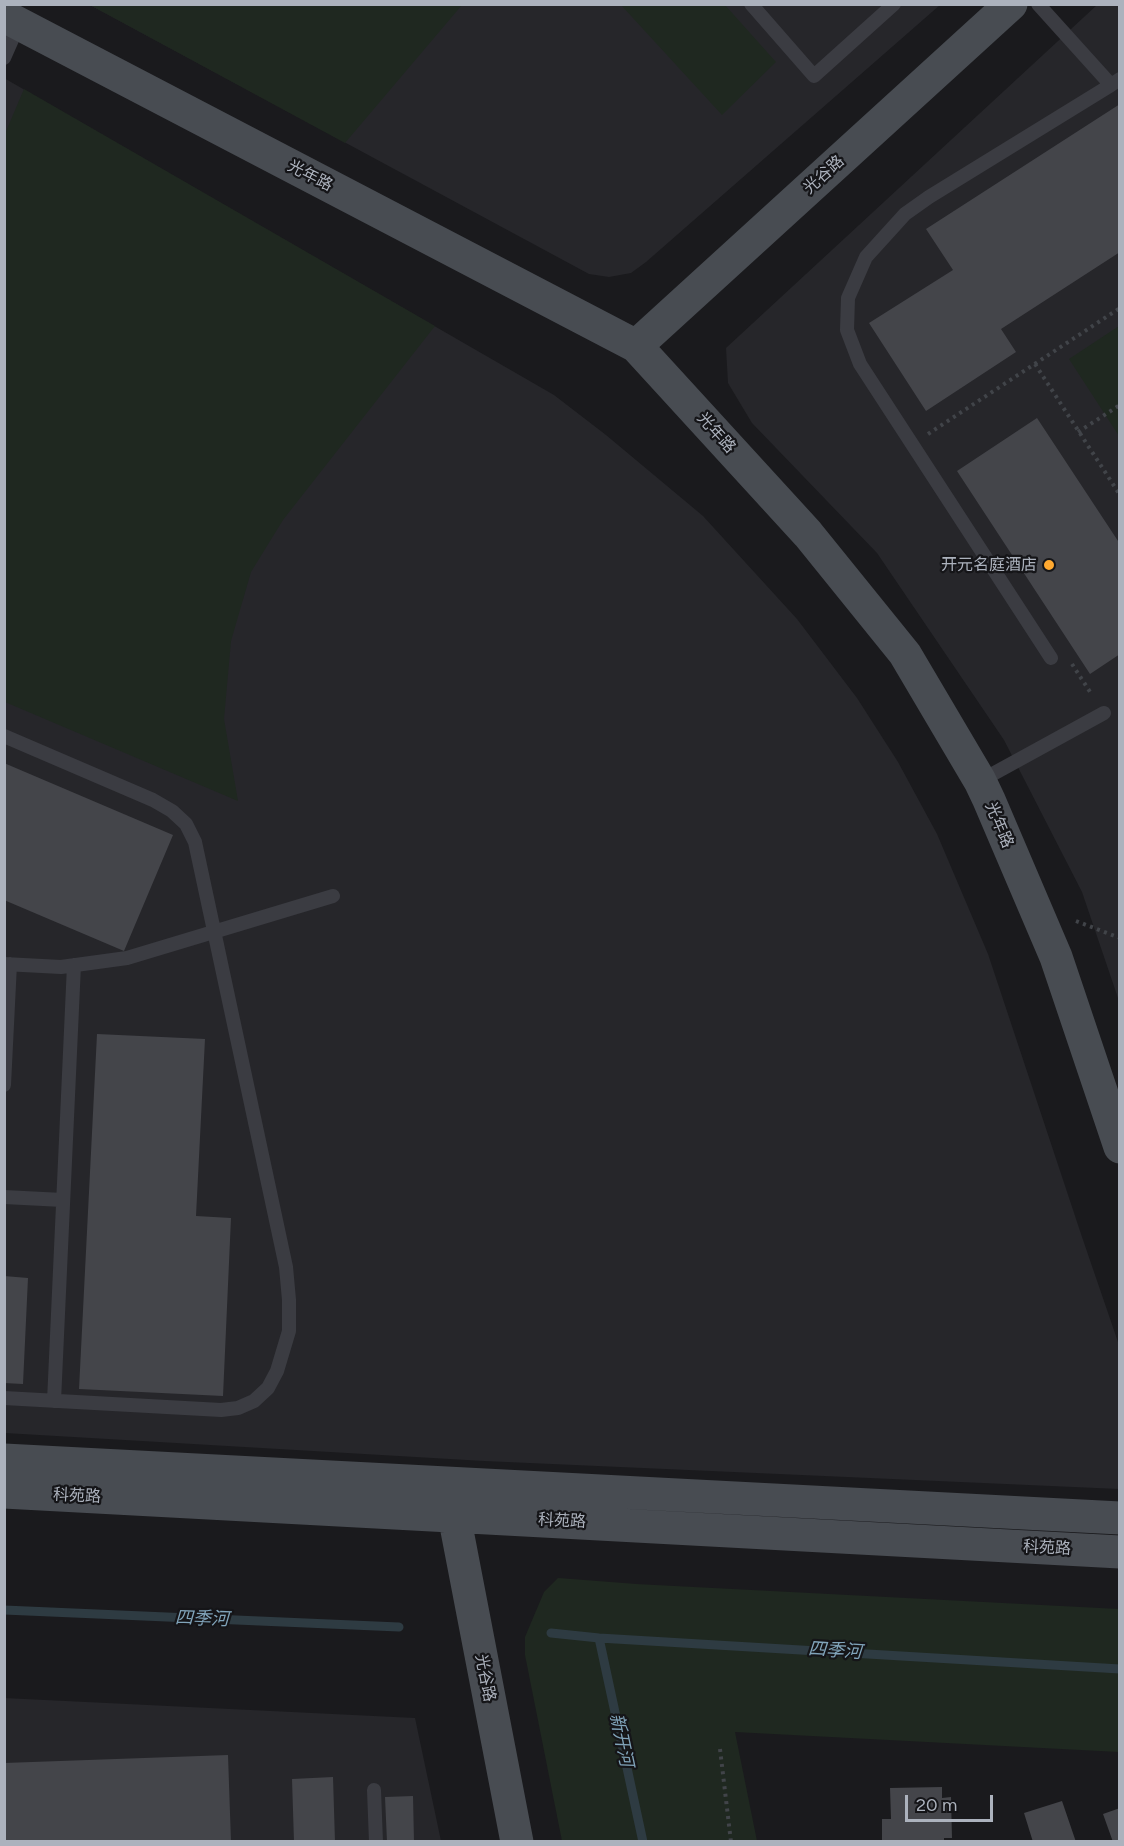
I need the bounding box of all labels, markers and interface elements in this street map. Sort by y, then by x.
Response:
street label: 光谷路 [800,152,848,198]
street label: 光年路 [284,157,336,195]
street label: 光年路 [693,409,739,457]
place label: 开元名庭酒店 [941,555,1037,575]
marker: 开元名庭酒店 [1042,558,1056,572]
street label: 光年路 [981,799,1017,851]
street label: 科苑路 [53,1485,101,1507]
street label: 科苑路 [538,1510,586,1532]
street label: 科苑路 [1023,1537,1071,1559]
water label: 四季河 [175,1607,229,1631]
water label: 四季河 [807,1638,863,1664]
street label: 光谷路 [471,1653,499,1703]
water label: 新开河 [605,1711,637,1769]
scale bar [908,1783,996,1821]
text: 20 m [916,1794,957,1816]

